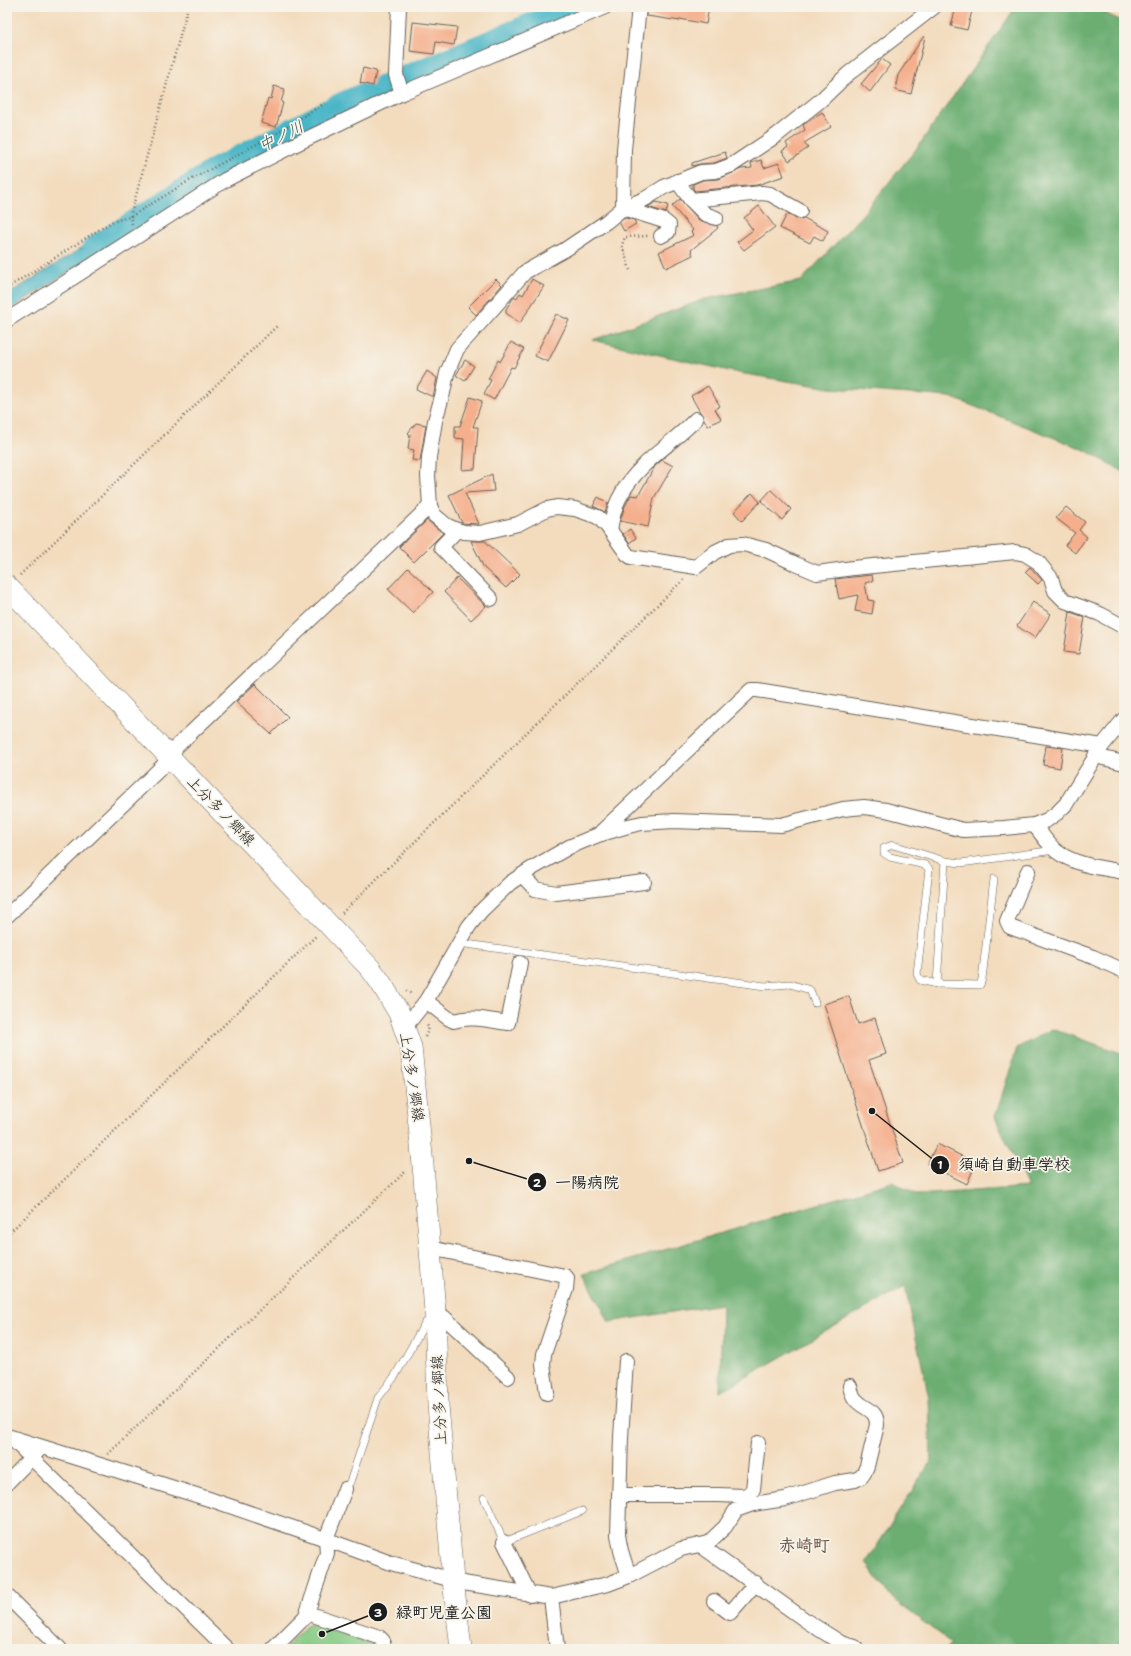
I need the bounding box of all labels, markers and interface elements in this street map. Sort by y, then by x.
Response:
water label: 中ノ川 [255,116,307,156]
street label: 上分多ノ郷線 [183,772,259,850]
street label: 上分多ノ郷線 [395,1031,429,1123]
callout: 須崎自動車学校 [930,1151,1078,1179]
text: 須崎自動車学校 [958,1154,1070,1175]
text: 1 [937,1157,943,1173]
callout: 一陽病院 [527,1168,627,1196]
text: 一陽病院 [555,1172,619,1193]
text: 2 [533,1175,542,1191]
street label: 上分多ノ郷線 [427,1355,451,1445]
district label: 赤崎町 [779,1534,830,1556]
callout: 緑町児童公園 [368,1598,500,1626]
text: 緑町児童公園 [396,1602,492,1623]
text: 3 [374,1605,382,1621]

